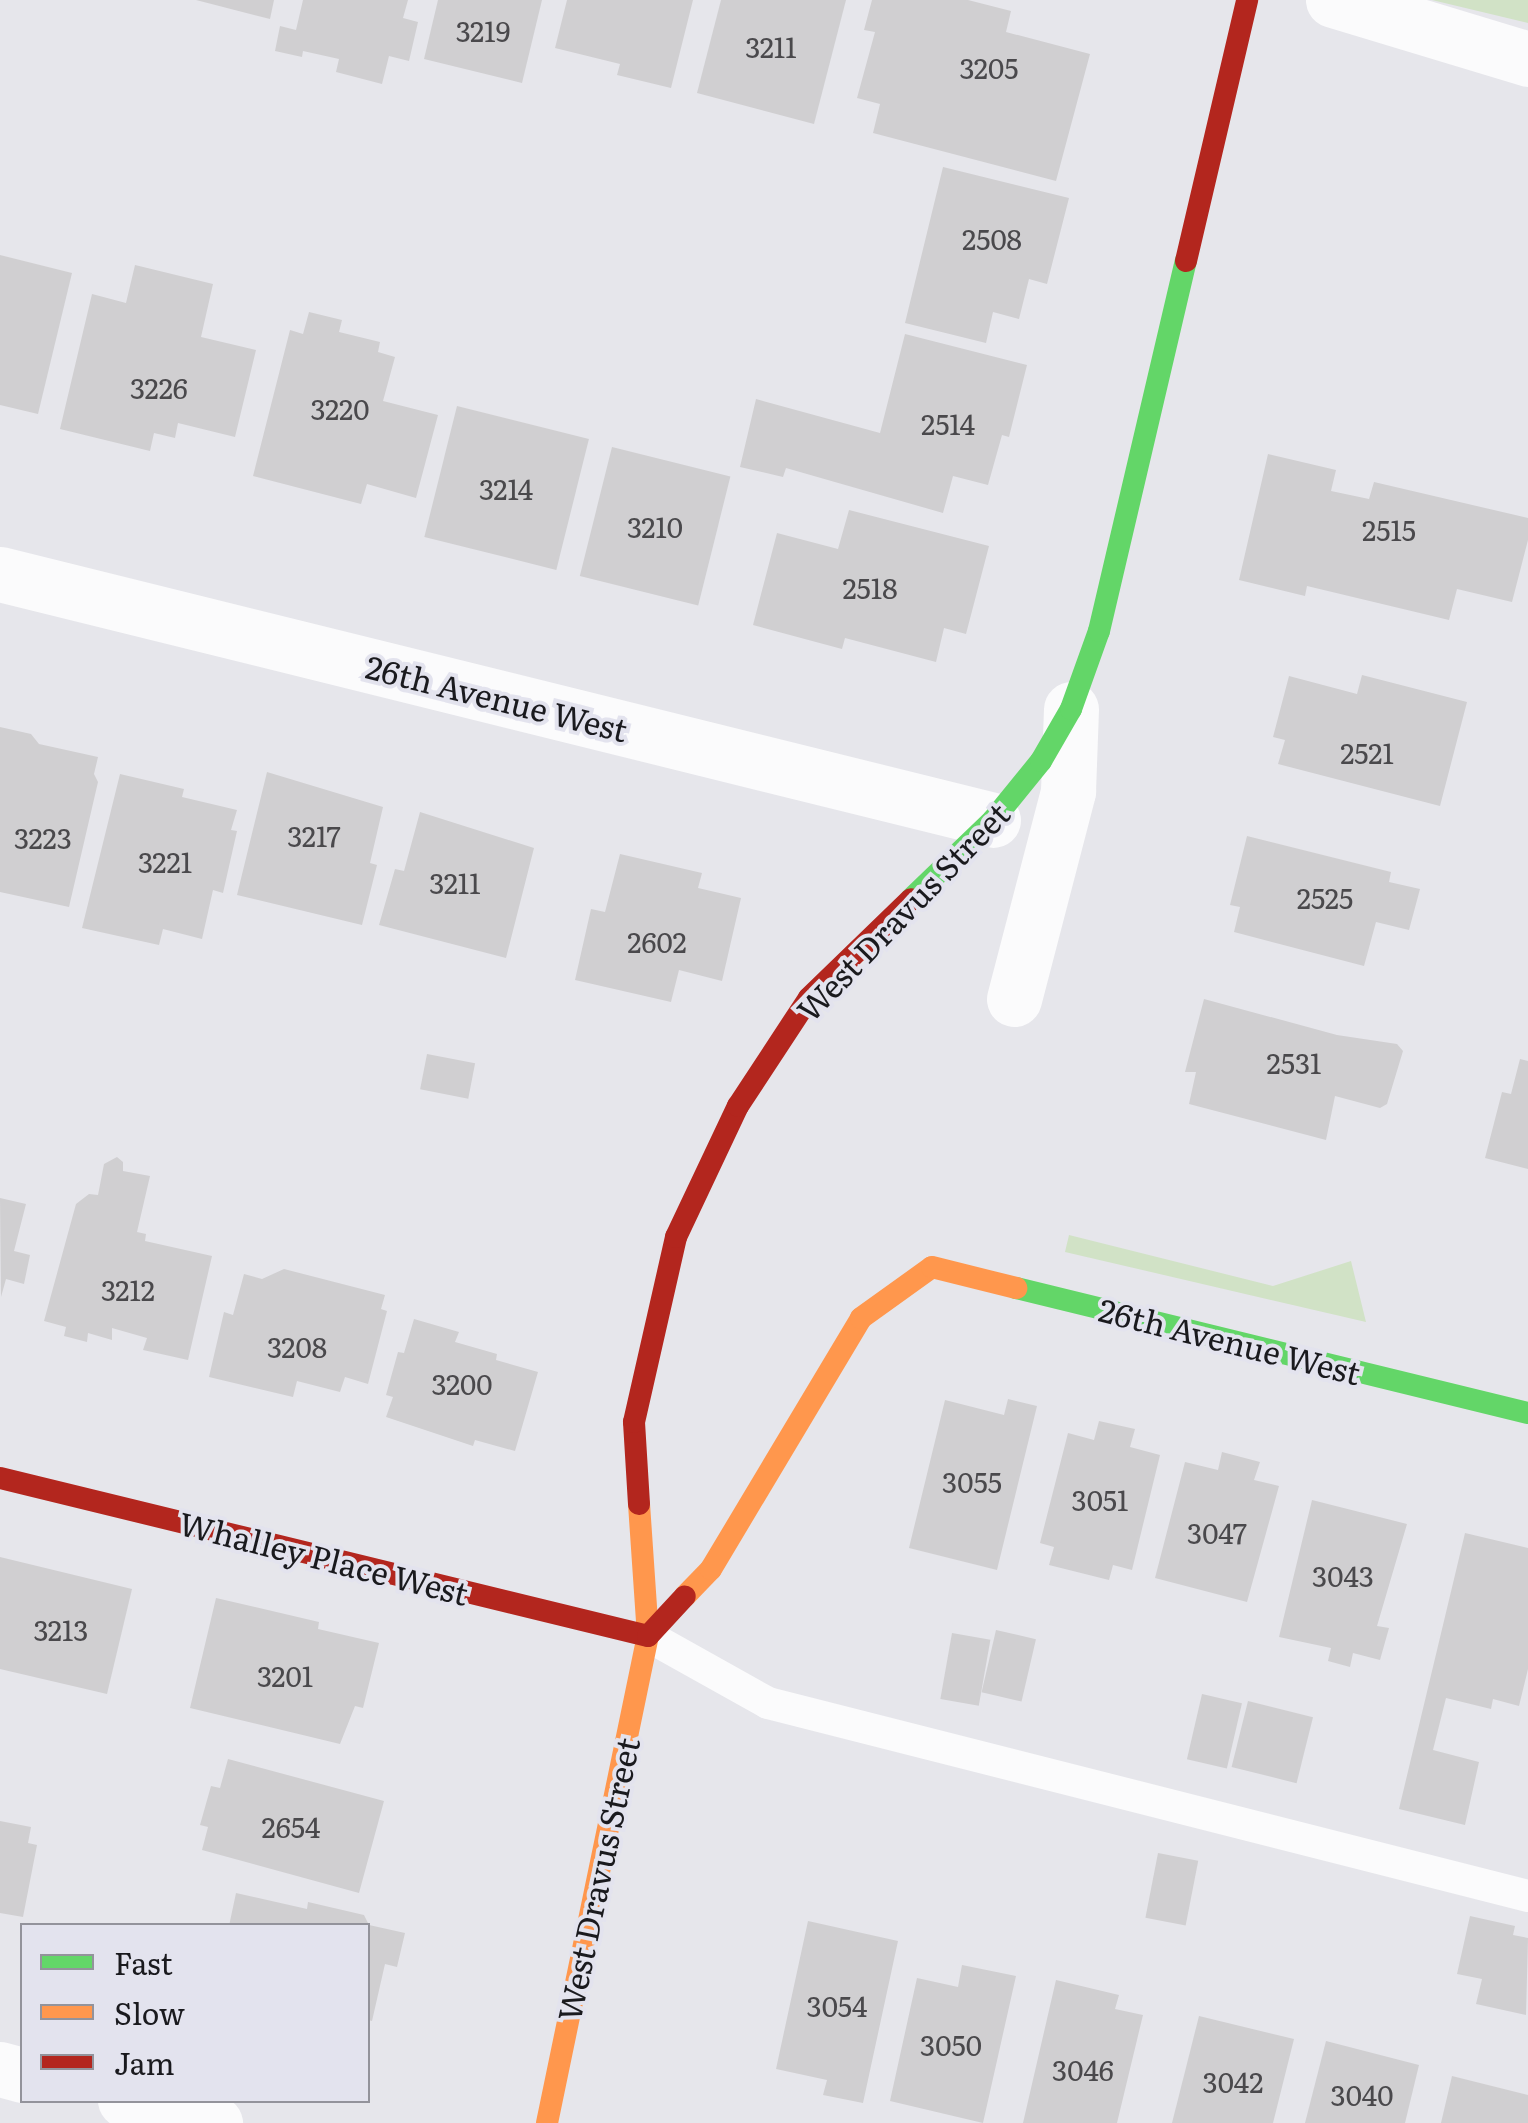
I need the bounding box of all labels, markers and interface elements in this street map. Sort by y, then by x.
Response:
house number: 3219 [456,13,510,47]
house number: 3211 [745,29,797,63]
house number: 3205 [960,50,1018,84]
house number: 2508 [962,221,1022,255]
house number: 3226 [130,370,188,404]
house number: 3220 [311,391,369,425]
house number: 2514 [921,406,975,440]
house number: 3214 [479,471,533,505]
house number: 3210 [627,509,683,543]
house number: 2515 [1362,512,1416,546]
house number: 2518 [842,570,898,604]
street label: 26th Avenue West [362,646,632,748]
house number: 2521 [1340,735,1394,769]
street label: West Dravus Street [788,794,1016,1028]
house number: 3217 [287,818,341,852]
house number: 3223 [14,820,72,854]
house number: 3221 [138,844,192,878]
house number: 3211 [429,865,481,899]
house number: 2525 [1297,880,1353,914]
house number: 2602 [627,924,687,958]
house number: 2531 [1267,1045,1321,1079]
house number: 3212 [101,1272,155,1306]
street label: 26th Avenue West [1095,1289,1365,1391]
house number: 3208 [267,1329,327,1363]
house number: 3200 [432,1366,492,1400]
house number: 3055 [942,1464,1002,1498]
house number: 3051 [1072,1482,1128,1516]
street label: Whalley Place West [175,1502,473,1612]
house number: 3047 [1187,1515,1247,1549]
house number: 3043 [1312,1558,1374,1592]
house number: 3213 [33,1612,89,1646]
house number: 3201 [257,1658,313,1692]
street label: West Dravus Street [548,1734,646,2024]
house number: 2654 [262,1809,320,1843]
legend [20,1923,370,2103]
text: Fast [114,1940,173,1984]
house number: 3054 [806,1988,868,2022]
text: Slow [114,1990,185,2034]
house number: 3050 [920,2027,982,2061]
text: Jam [114,2040,174,2084]
house number: 3046 [1052,2052,1114,2086]
house number: 3042 [1203,2064,1263,2098]
house number: 3040 [1331,2077,1393,2111]

